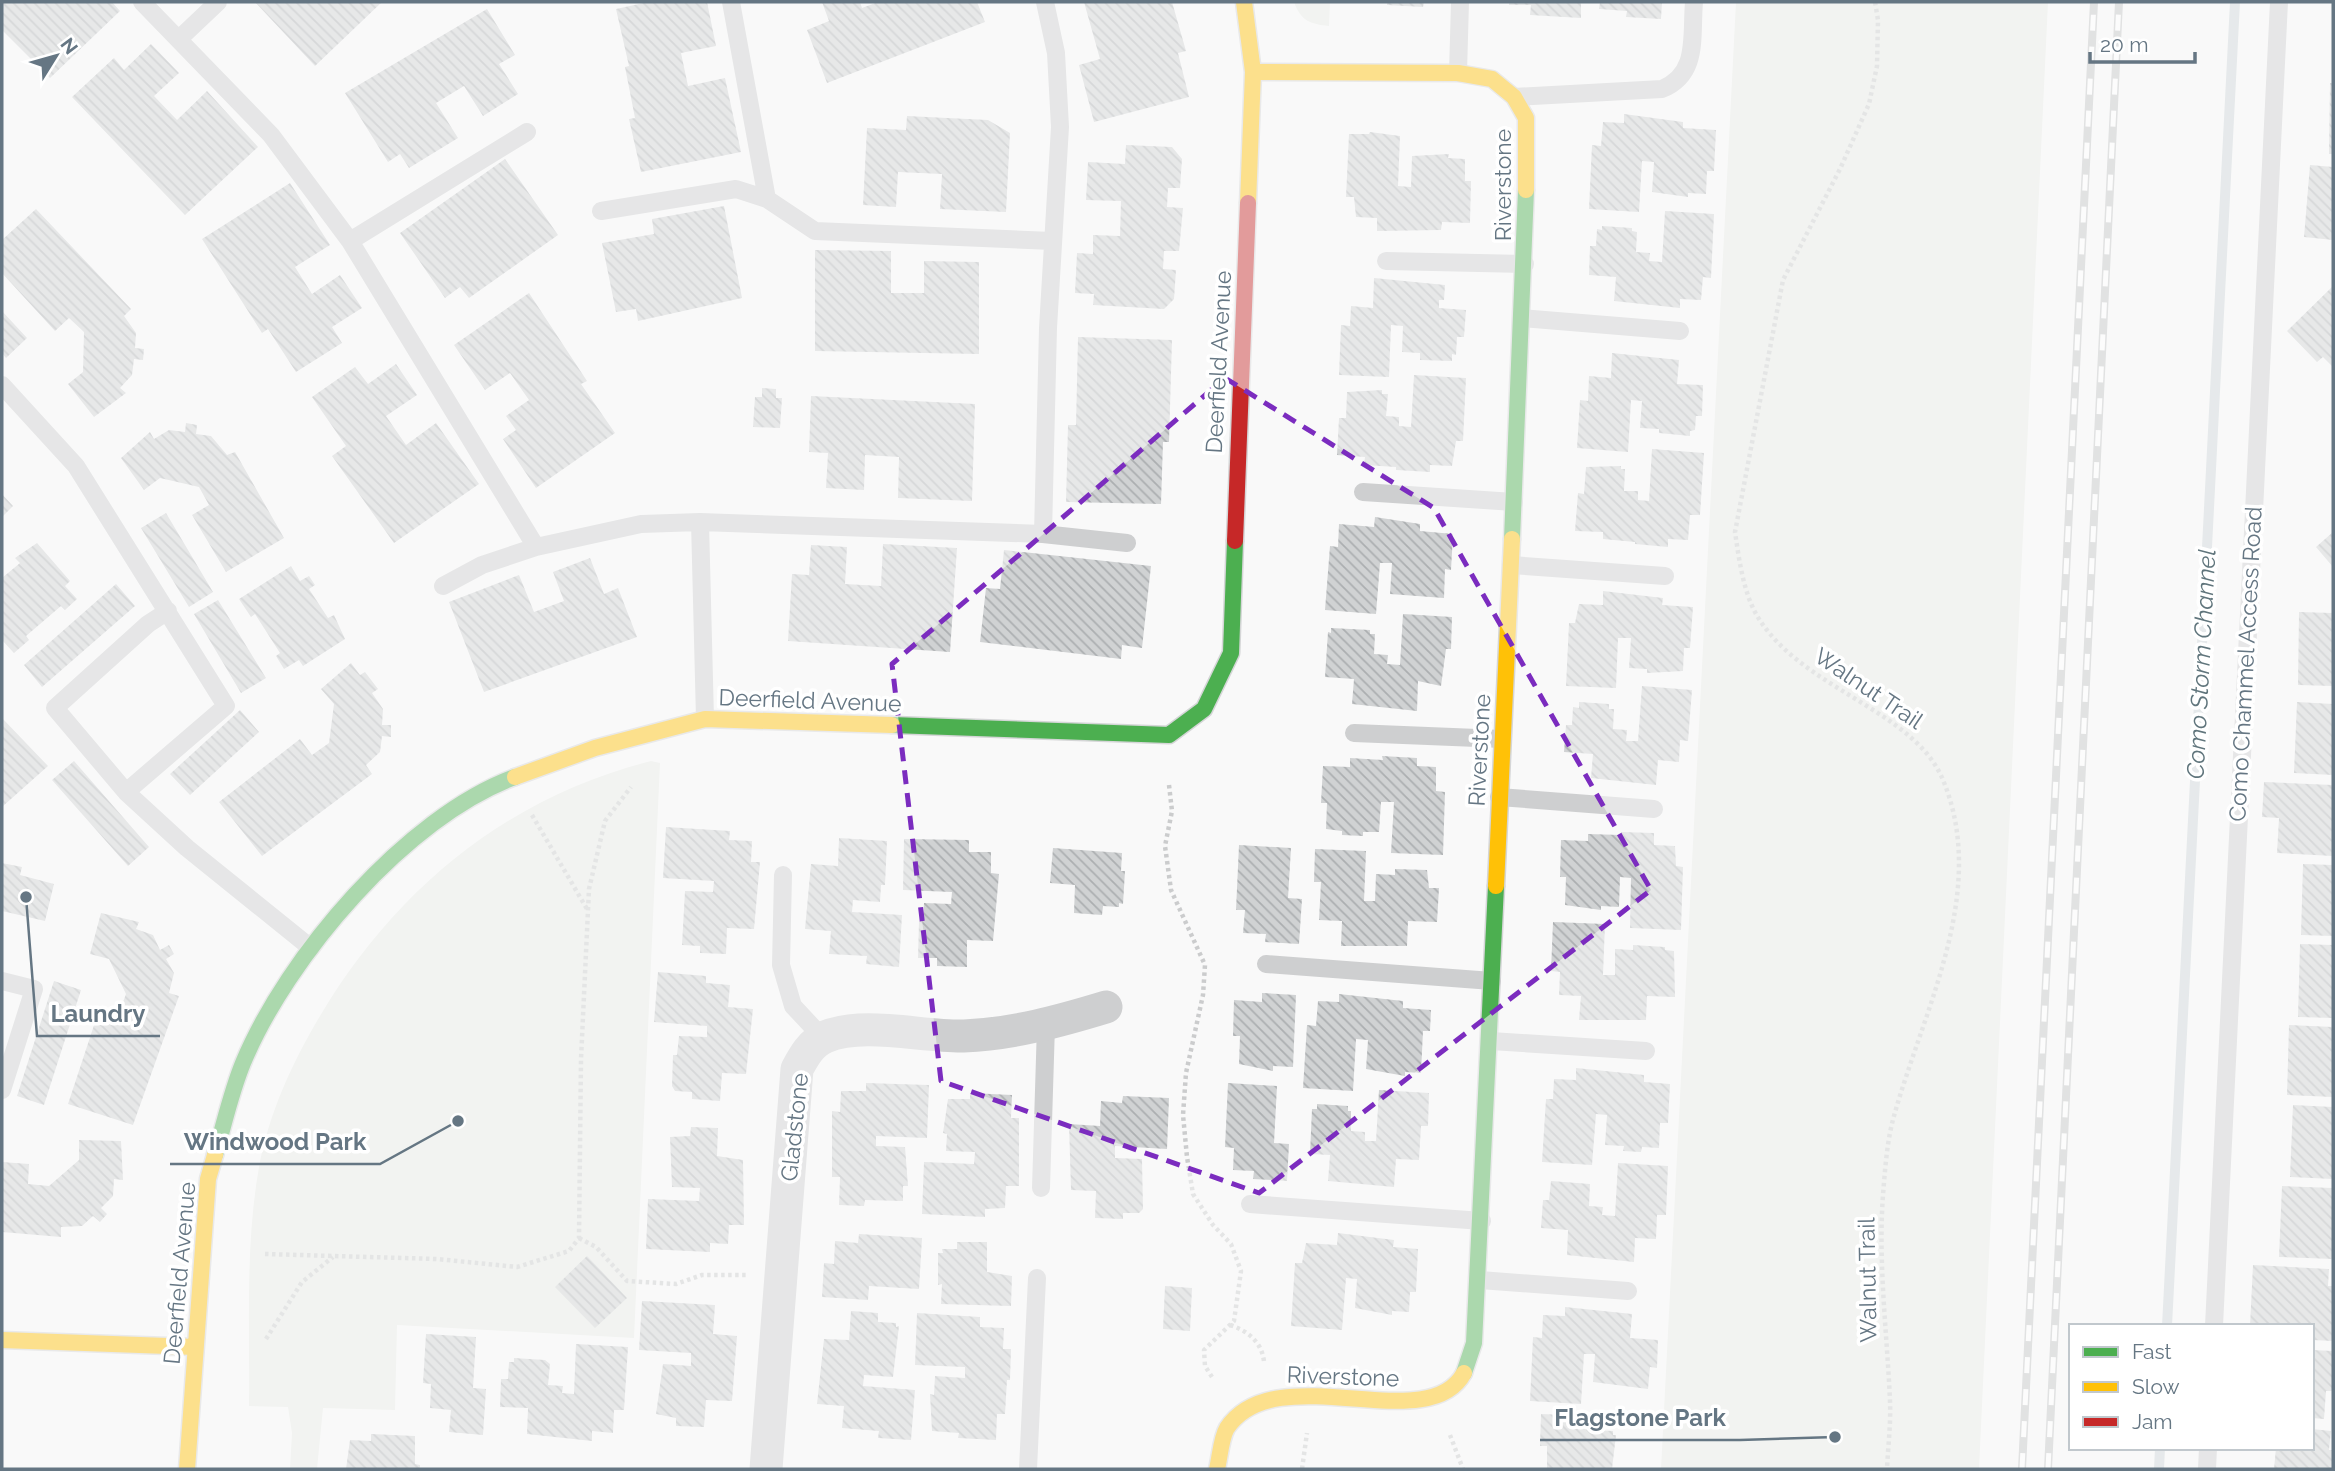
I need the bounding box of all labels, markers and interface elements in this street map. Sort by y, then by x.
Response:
north arrow [21,21,91,91]
scale bar [2090,21,2195,65]
text: 20 m [2100,32,2148,57]
text: N [56,33,83,58]
street label: Riverstone [1489,129,1516,241]
street label: Deerfield Avenue [1200,270,1236,454]
street label: Como Chammel Access Road [2223,506,2267,822]
water label: Como Storm Channel [2180,548,2222,780]
street label: Walnut Trail [1809,642,1929,735]
street label: Deerfield Avenue [718,683,902,717]
street label: Riverstone [1463,693,1495,807]
callout: Laundry [37,991,160,1036]
text: Laundry [50,999,146,1028]
street label: Gladstone [775,1071,813,1183]
callout: Windwood Park [170,1119,380,1164]
text: Windwood Park [184,1127,367,1156]
street label: Deerfield Avenue [158,1181,200,1365]
street label: Walnut Trail [1852,1216,1882,1343]
legend [2069,1324,2314,1450]
text: Fast [2132,1339,2172,1364]
street label: Riverstone [1286,1361,1400,1391]
text: Slow [2132,1374,2180,1399]
callout: Flagstone Park [1540,1395,1740,1440]
text: Flagstone Park [1554,1403,1726,1432]
text: Jam [2132,1409,2173,1434]

